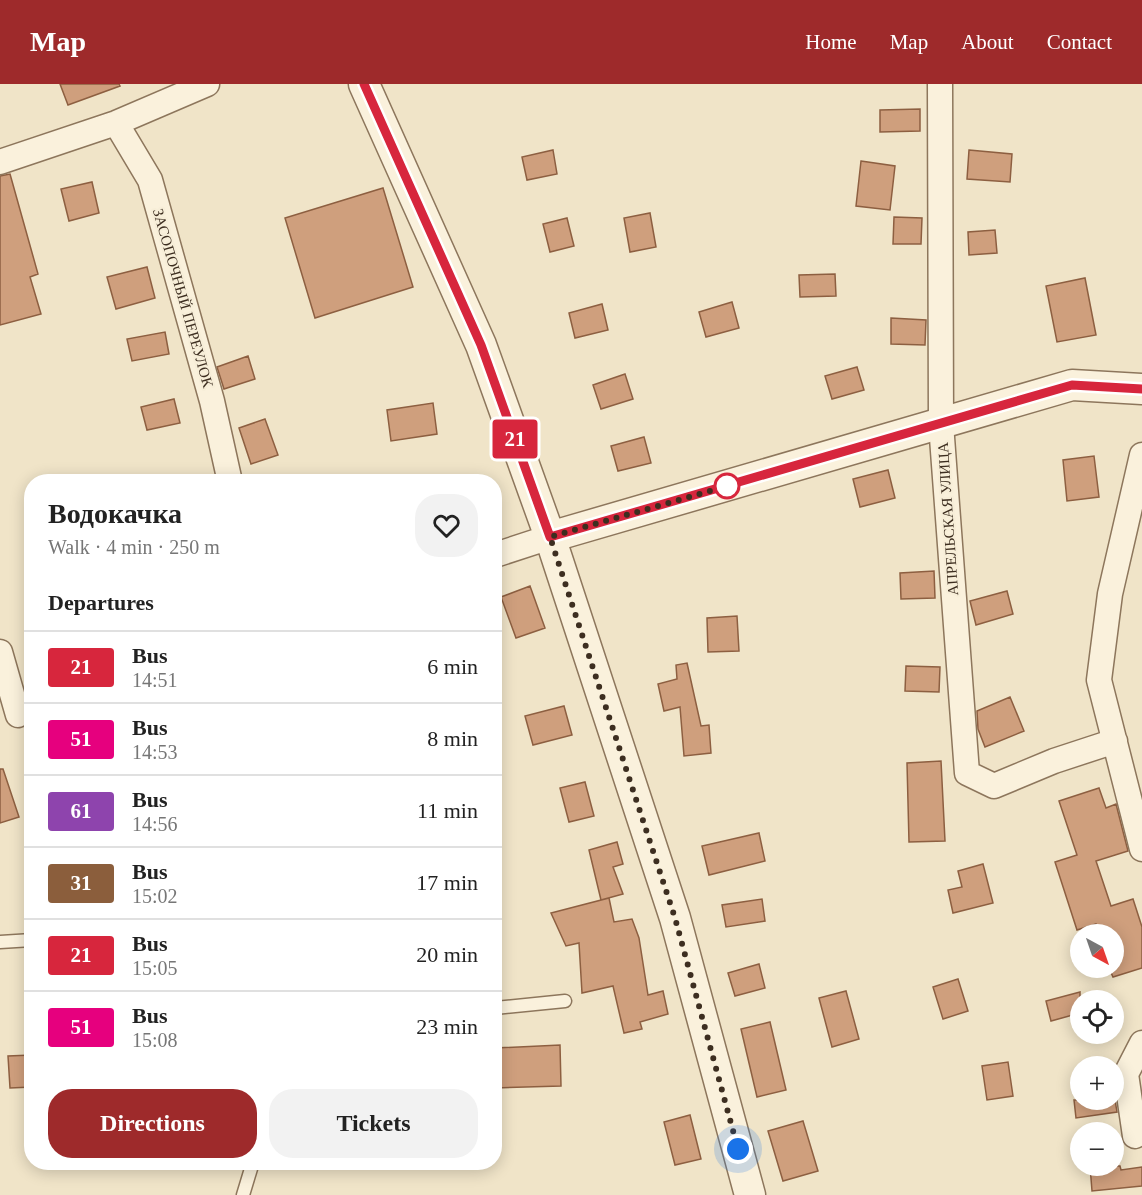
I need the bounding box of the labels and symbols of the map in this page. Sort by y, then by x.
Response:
street label: ЗАСОПОЧНЫЙ ПЕРЕУЛОК [150,207,217,390]
line badge: 21 [488,420,542,458]
street label: АПРЕЛЬСКАЯ УЛИЦА [935,442,961,596]
unlabelled marker [714,473,740,499]
north arrow [1070,924,1124,978]
your location [723,1134,753,1164]

